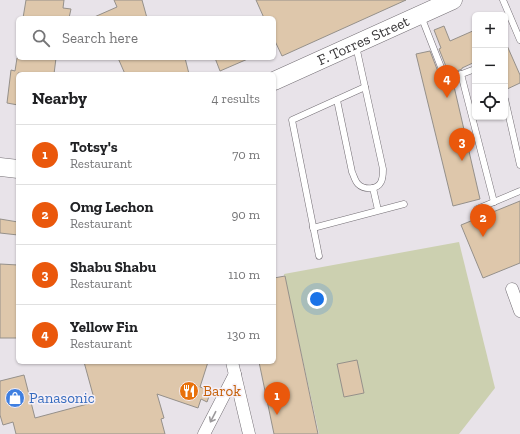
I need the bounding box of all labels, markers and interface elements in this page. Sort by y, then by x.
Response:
street label: F. Torres Street [314,12,412,69]
map controls [472,12,508,120]
button: + [472,12,508,48]
search box [16,16,276,60]
icon: search [30,27,52,49]
text: Search here [62,29,138,47]
button: − [472,48,508,84]
pin: 4 [434,65,460,98]
button: locate [472,84,508,120]
text: Nearby [32,88,87,108]
text: 4 results [212,91,260,106]
pin: 3 [449,128,475,161]
text: Totsy's [70,138,118,156]
text: 1 [42,147,48,162]
text: 70 m [232,147,260,162]
text: Restaurant [70,156,132,171]
text: Omg Lechon [70,198,153,216]
pin: 2 [470,204,496,237]
text: 2 [42,207,48,222]
text: 90 m [231,207,260,222]
text: Restaurant [70,216,132,231]
text: Shabu Shabu [70,258,156,276]
text: 3 [42,267,48,282]
text: 110 m [228,267,260,282]
text: Restaurant [70,276,132,291]
your location [307,289,327,309]
text: Yellow Fin [70,318,138,336]
text: 4 [41,327,49,342]
text: 130 m [227,327,260,342]
text: Restaurant [70,336,132,351]
restaurant icon: Barok [178,380,200,402]
place label: Barok [203,382,241,400]
pin: 1 [264,382,290,415]
shop icon: Panasonic [4,387,26,409]
place label: Panasonic [29,389,95,407]
one-way arrow [209,410,216,422]

